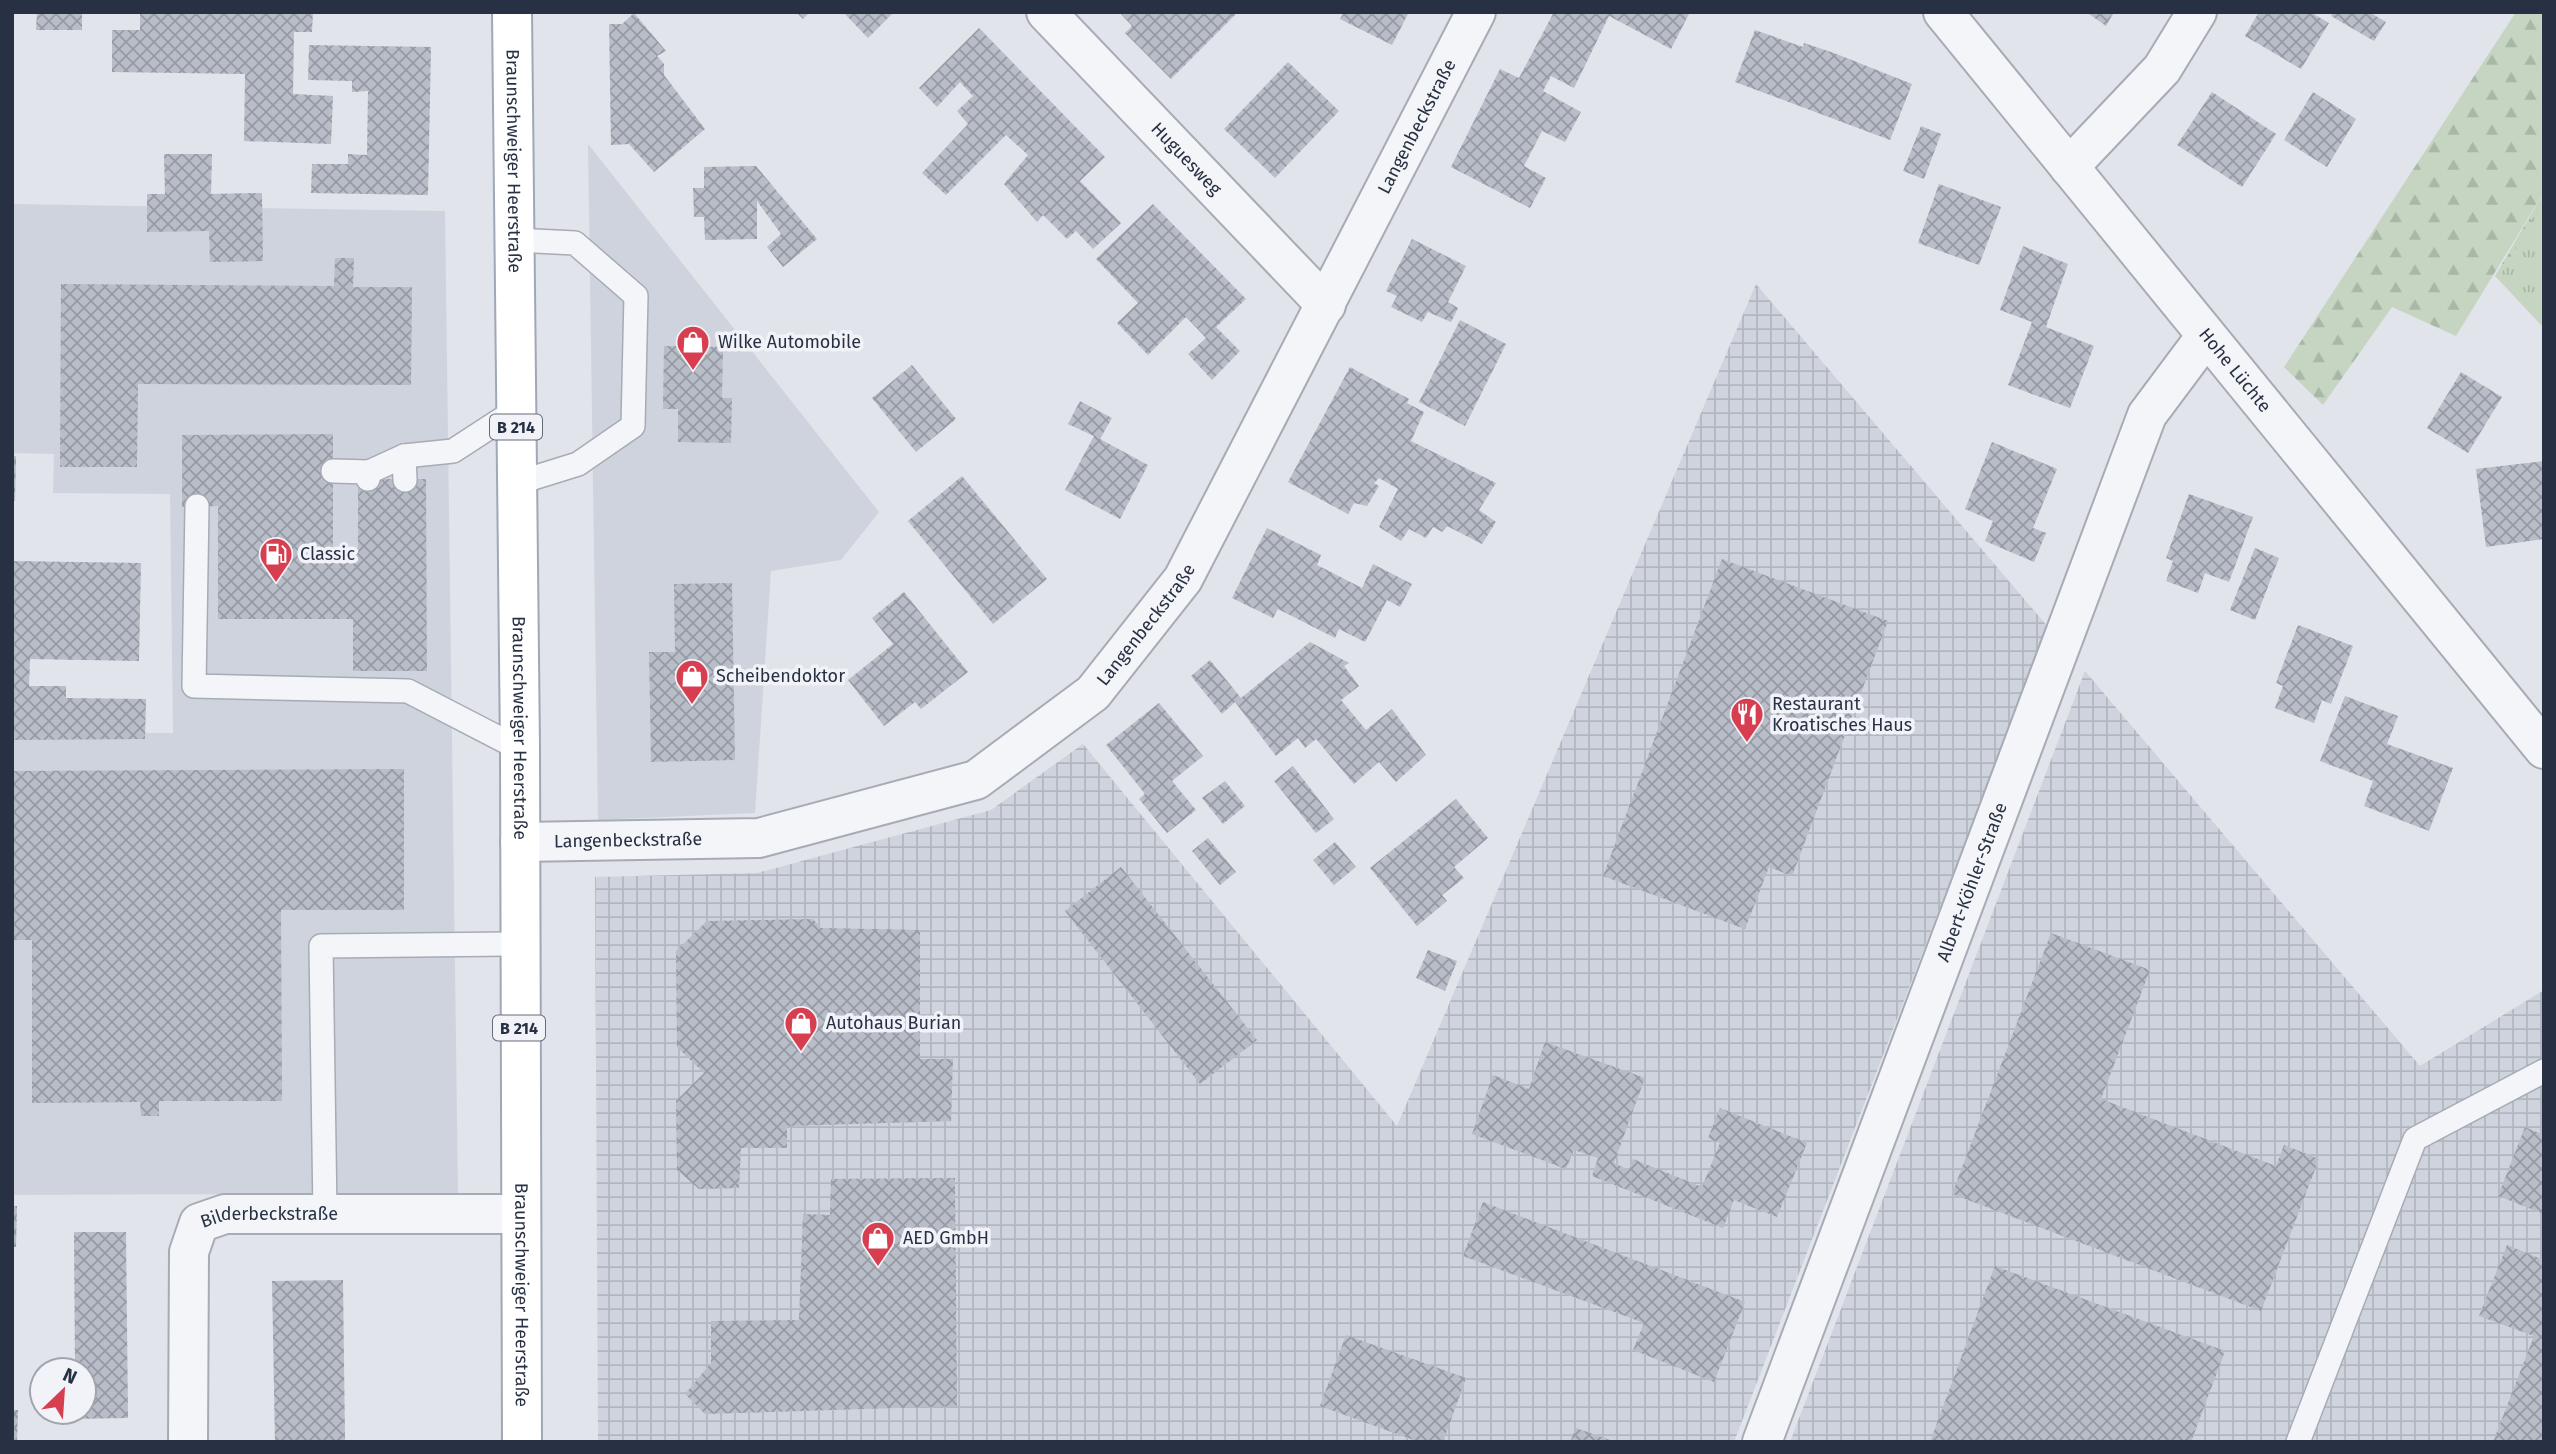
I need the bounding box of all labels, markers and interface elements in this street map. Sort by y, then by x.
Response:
street label: Braunschweiger Heerstraße [501,49,526,273]
street label: Langenbeckstraße [1373,56,1461,198]
street label: Huguesweg [1146,118,1227,200]
shop icon: Wilke Automobile [674,323,712,372]
street label: Hohe Lüchte [2194,323,2276,417]
place label: Wilke Automobile [718,331,861,353]
road number: B 214 [490,414,542,440]
fuel station icon: Classic [257,535,295,584]
place label: Classic [300,543,355,565]
street label: Langenbeckstraße [1092,560,1200,690]
street label: Braunschweiger Heerstraße [508,616,531,840]
shop icon: Scheibendoktor [673,657,711,706]
place label: Scheibendoktor [716,665,845,687]
place label: Restaurant Kroatisches Haus [1772,693,1912,736]
restaurant icon: Restaurant Kroatisches Haus [1728,695,1766,744]
street label: Albert-Köhler-Straße [1932,799,2012,965]
street label: Langenbeckstraße [554,828,702,852]
shop icon: Autohaus Burian [782,1004,820,1053]
place label: Autohaus Burian [826,1012,961,1034]
road number: B 214 [493,1016,545,1040]
street label: Braunschweiger Heerstraße [510,1183,533,1407]
street label: Bilderbeckstraße [197,1203,338,1233]
shop icon: AED GmbH [859,1219,897,1268]
place label: AED GmbH [903,1227,989,1249]
north arrow [28,1356,98,1426]
text: N [59,1363,81,1389]

